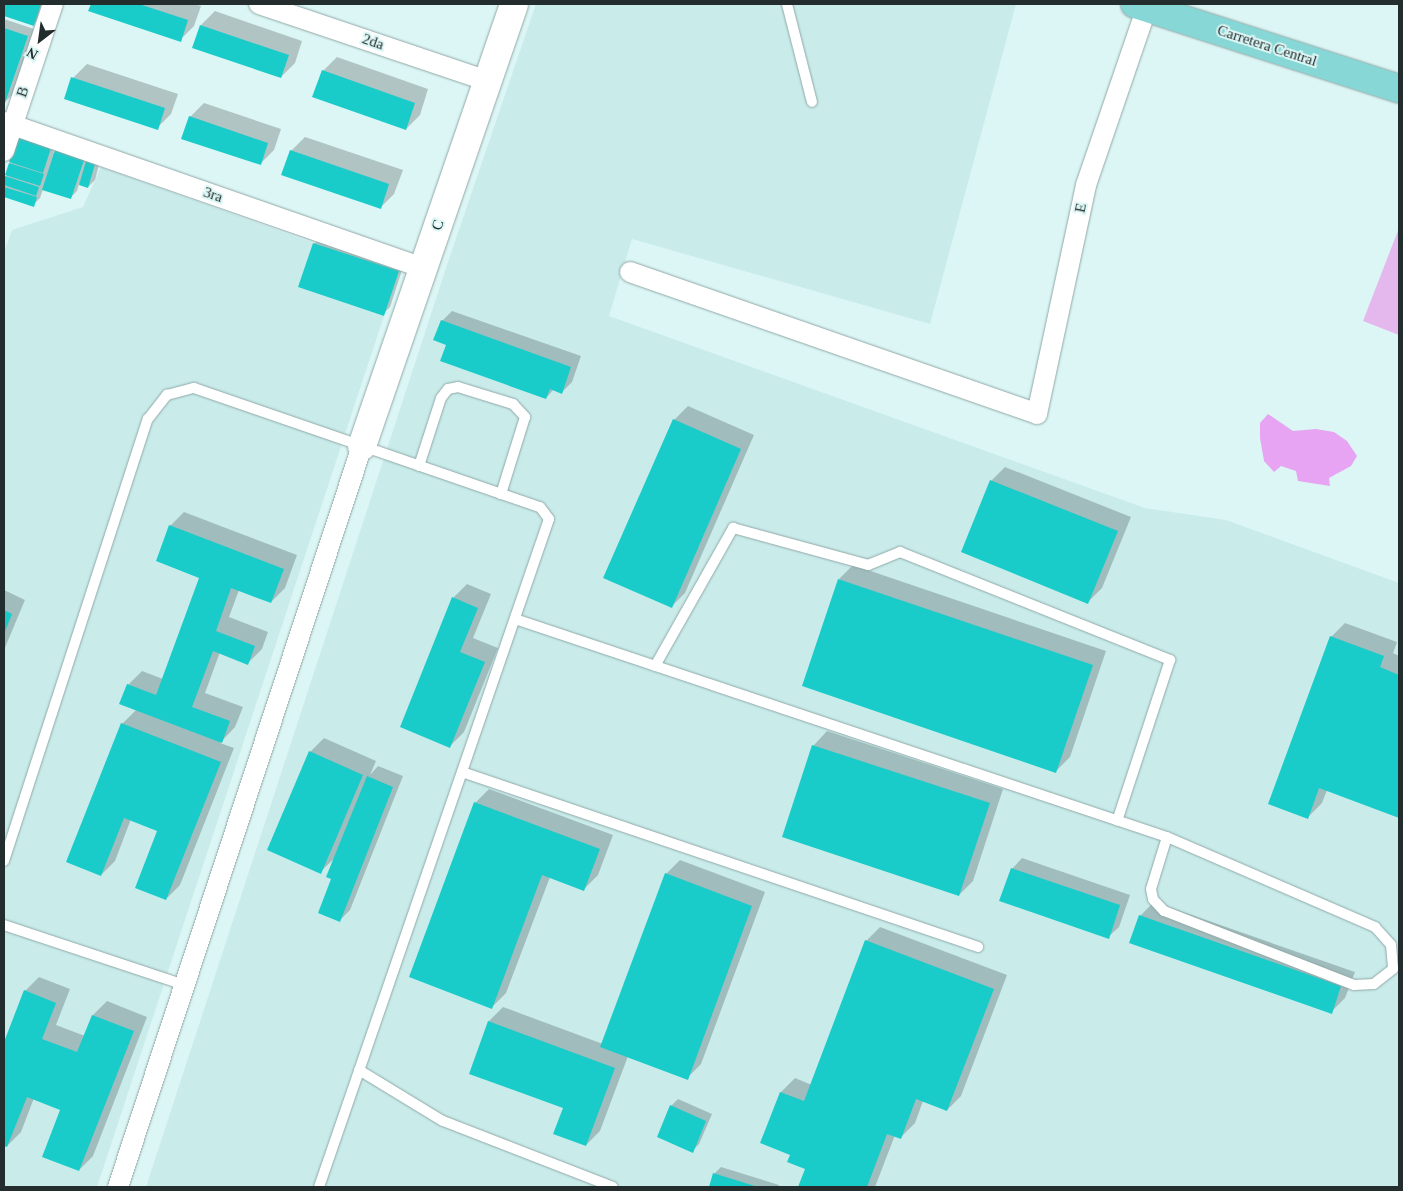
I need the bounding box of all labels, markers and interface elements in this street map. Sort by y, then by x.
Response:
north arrow [15,15,65,65]
street label: Carretera Central [1215,21,1319,71]
street label: 2da [360,30,386,54]
text: N [24,44,40,62]
street label: B [13,84,33,100]
street label: 3ra [201,183,225,207]
street label: E [1071,202,1091,214]
street label: C [428,217,448,233]

